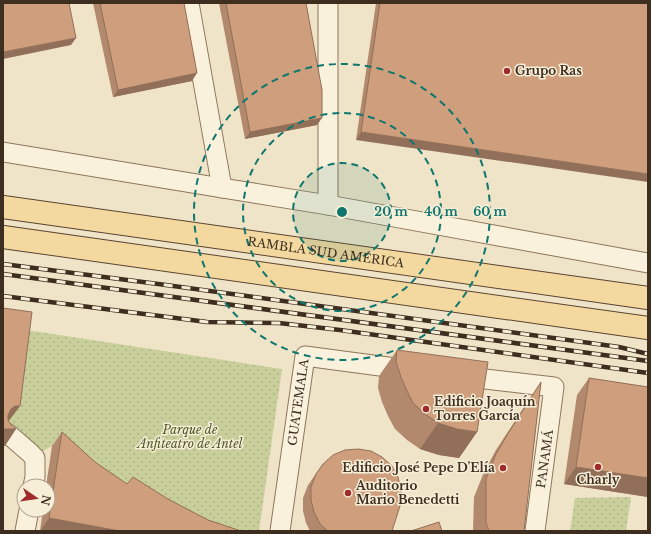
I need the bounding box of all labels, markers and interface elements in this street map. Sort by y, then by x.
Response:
place label: Grupo Ras [515,63,582,78]
marker: Grupo Ras [502,66,512,76]
text: 20 m [374,204,408,219]
text: 40 m [424,204,458,219]
text: 60 m [473,204,508,219]
centre of rings [335,205,349,219]
street label: RAMBLA SUD AMÉRICA [247,234,406,271]
street label: GUATEMALA [284,357,312,447]
place label: Edificio Joaquín Torres García [434,394,536,423]
marker: Edificio Joaquín Torres García [421,404,431,414]
park label: Parque de Anfiteatro de Antel [136,422,243,451]
street label: PANAMÁ [532,428,556,489]
place label: Edificio José Pepe D'Elía [342,460,495,475]
marker: Charly [593,462,603,472]
marker: Edificio José Pepe D'Elía [498,463,508,473]
place label: Charly [576,472,620,487]
north arrow [16,478,56,518]
place label: Auditorio Mario Benedetti [355,478,460,507]
marker: Auditorio Mario Benedetti [343,488,353,498]
text: N [38,494,54,508]

